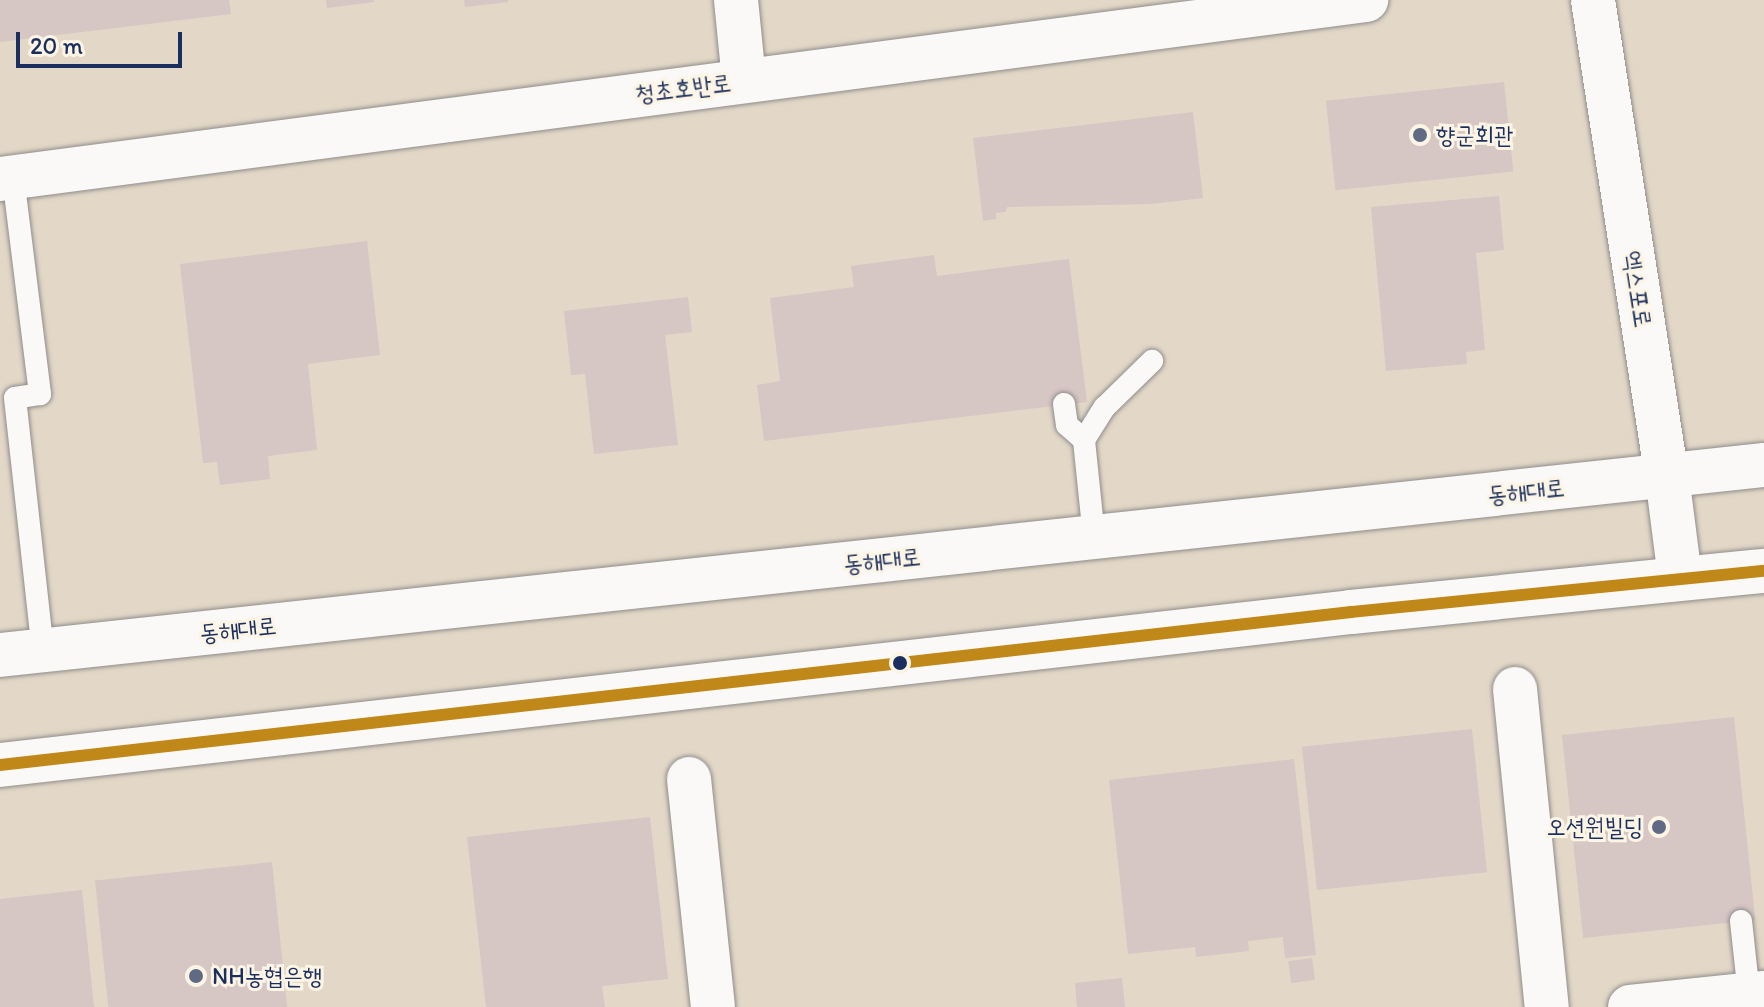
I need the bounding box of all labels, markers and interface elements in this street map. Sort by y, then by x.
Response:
scale bar [20,16,186,66]
text: 20 m [30,31,83,60]
street label: 청초호반로 [633,68,733,108]
place label: 향군회관 [1436,121,1513,149]
marker: 향군회관 [1411,126,1429,144]
street label: 엑스포로 [1618,249,1658,329]
street label: 동해대로 [1486,473,1566,509]
street label: 동해대로 [842,542,922,578]
street label: 동해대로 [198,611,278,647]
unlabelled marker [892,655,908,671]
place label: 오션원빌딩 [1546,813,1643,841]
marker: 오션원빌딩 [1650,818,1668,836]
place label: NH농협은행 [212,962,322,990]
marker: NH농협은행 [187,967,205,985]

